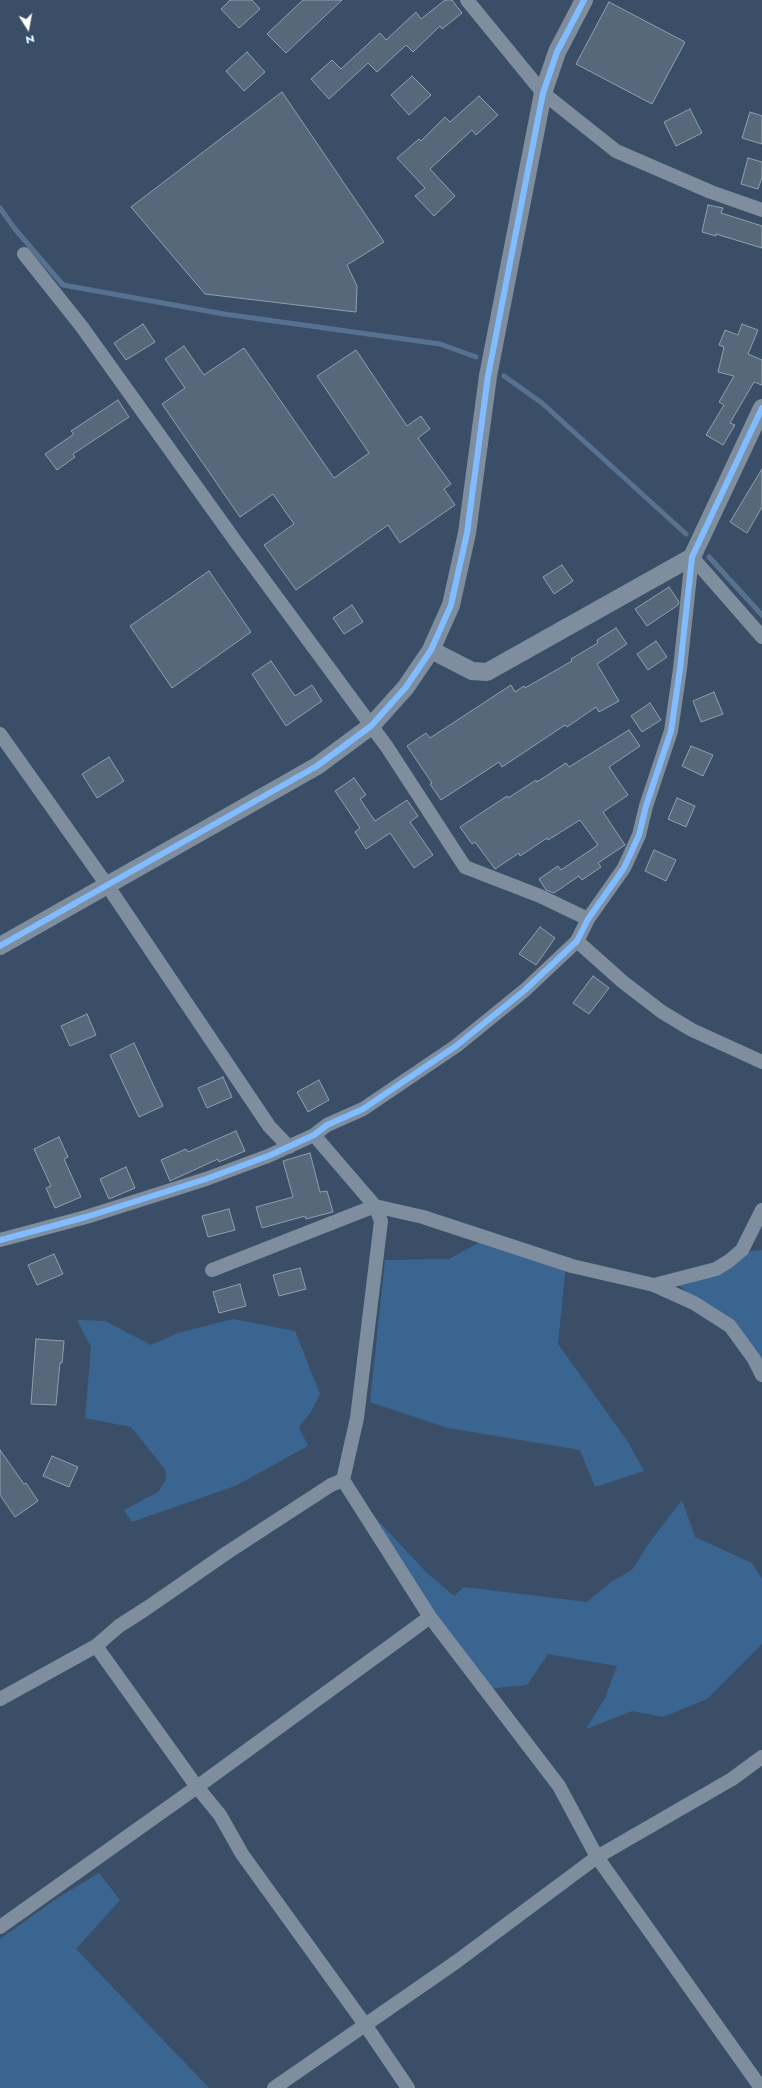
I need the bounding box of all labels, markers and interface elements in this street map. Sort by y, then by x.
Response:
north arrow [8,8,48,48]
text: N [24,31,36,48]

